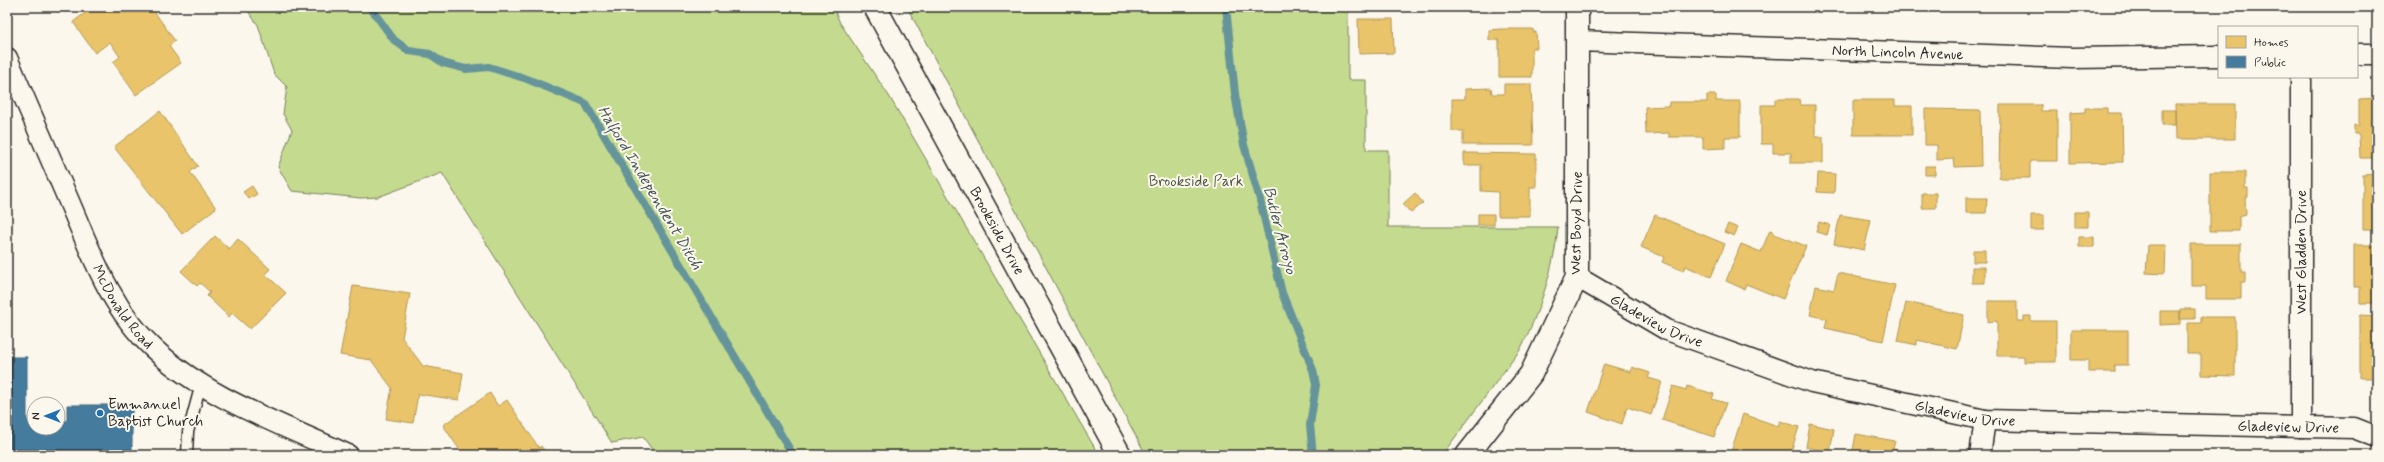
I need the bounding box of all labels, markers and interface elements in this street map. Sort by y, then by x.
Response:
legend [2218,26,2358,78]
text: Homes [2254,35,2289,51]
street label: North Lincoln Avenue [1832,41,1964,65]
text: Public [2254,55,2286,71]
water label: Halford Independent Ditch [591,102,707,275]
street label: West Boyd Drive [1566,171,1588,275]
park label: Brookside Park [1149,172,1243,192]
street label: Brookside Drive [964,184,1029,279]
water label: Butler Arroyo [1258,184,1302,277]
street label: West Gladden Drive [2292,190,2312,314]
street label: McDonald Road [87,262,157,354]
street label: Gladeview Drive [1606,290,1706,353]
place label: Emmanuel Baptist Church [108,395,204,432]
north arrow [26,396,66,436]
street label: Gladeview Drive [1913,396,2016,432]
marker: Emmanuel Baptist Church [95,408,105,418]
text: N [30,412,44,420]
street label: Gladeview Drive [2237,416,2340,439]

